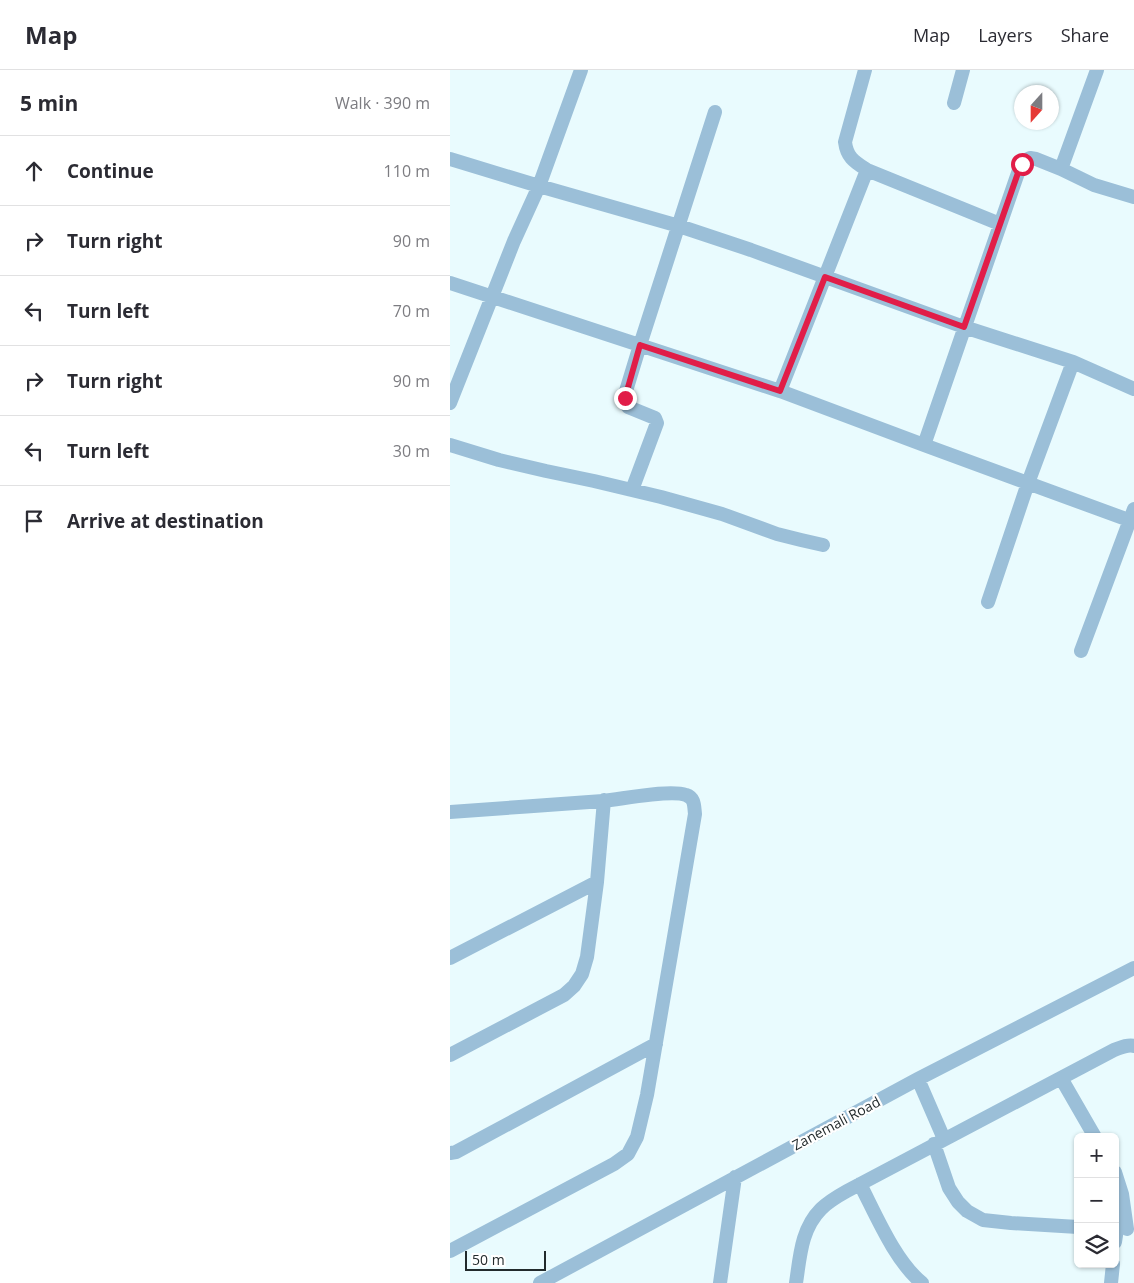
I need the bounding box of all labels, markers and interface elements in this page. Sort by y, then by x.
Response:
text: Map [25,18,77,51]
text: Map [913,23,950,47]
text: Layers [978,23,1033,47]
text: Share [1061,23,1109,47]
north arrow [1014,85,1059,130]
text: 5 min [20,89,78,117]
text: Walk · 390 m [335,92,430,114]
route start [1011,153,1034,176]
icon: ahead [20,157,48,185]
text: Continue [67,158,154,184]
text: 110 m [384,160,430,182]
icon: right [20,227,48,255]
text: Turn right [67,228,162,254]
text: 90 m [393,230,430,252]
icon: left [20,297,48,325]
text: Turn left [67,298,149,324]
text: 70 m [393,300,430,322]
icon: right [20,367,48,395]
text: Turn right [67,368,162,394]
text: 90 m [393,370,430,392]
route end [614,387,637,410]
icon: left [20,437,48,465]
text: Turn left [67,438,149,464]
text: 30 m [393,440,430,462]
icon: arrive [20,507,48,535]
text: Arrive at destination [67,508,264,534]
street label: Zanemali Road [789,1092,883,1154]
map controls [1074,1133,1119,1268]
button: + [1074,1133,1119,1178]
button: − [1074,1178,1119,1223]
button: layers [1074,1223,1119,1268]
scale bar [465,1248,546,1271]
text: 50 m [472,1250,505,1269]

